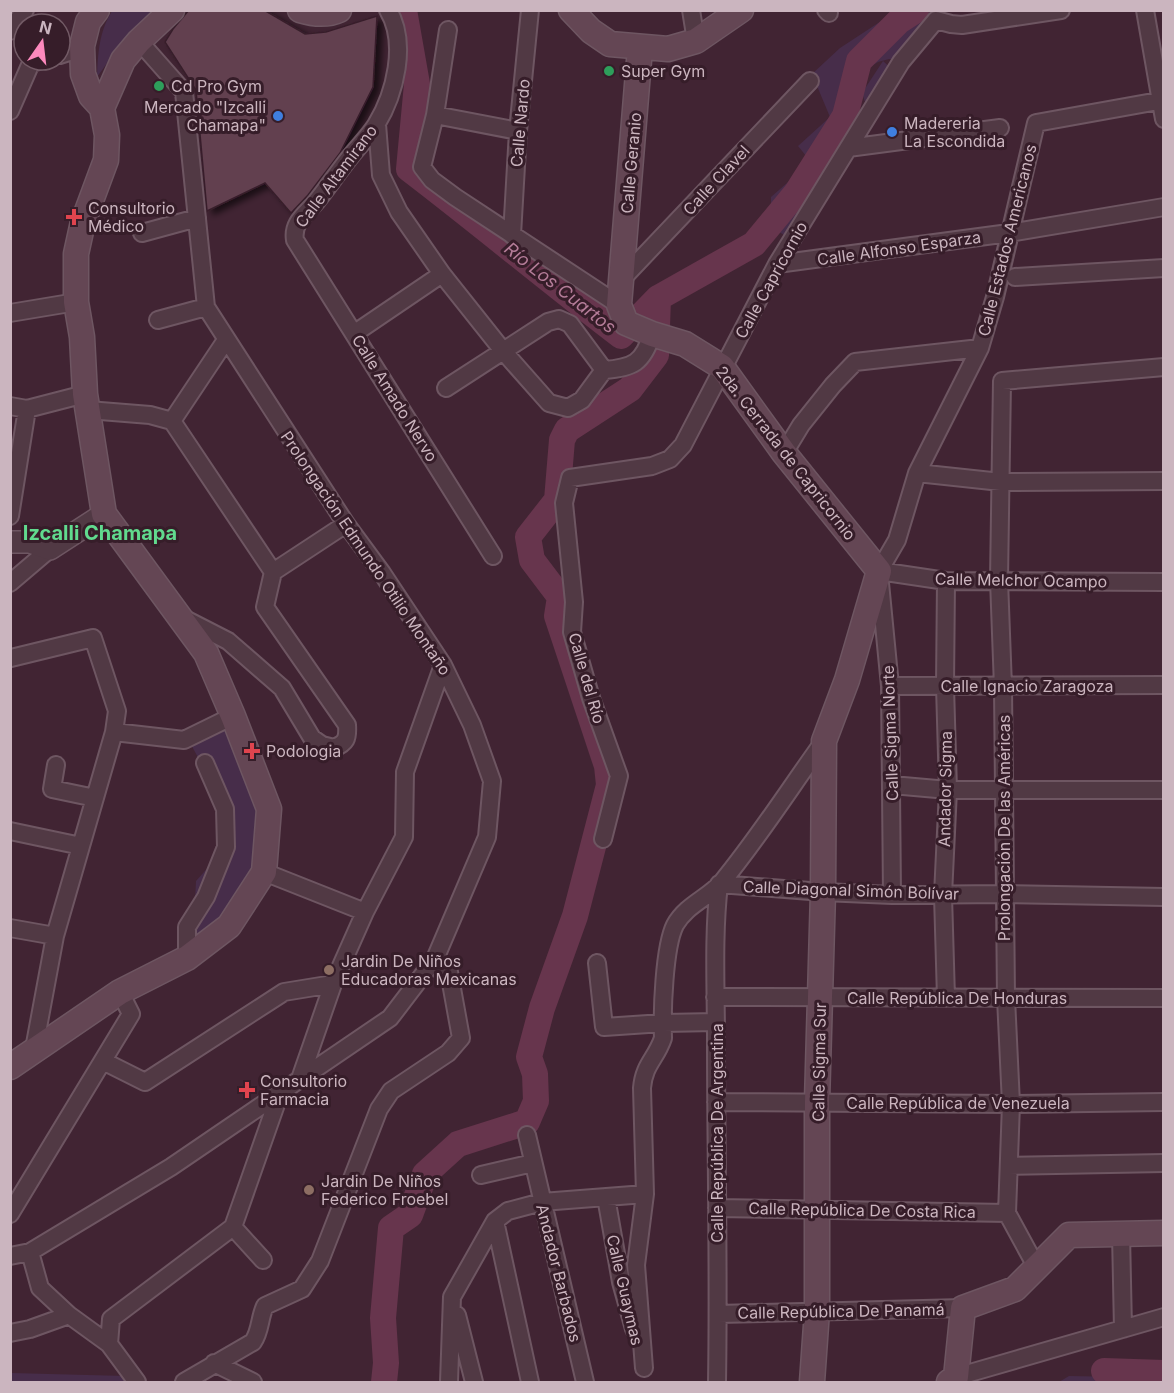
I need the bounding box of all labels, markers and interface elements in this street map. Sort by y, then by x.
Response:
north arrow [12,12,72,72]
text: N [37,16,54,39]
place label: Super Gym [621,61,705,81]
marker: Super Gym [602,64,616,78]
place label: Cd Pro Gym [171,76,262,96]
street label: Calle Nardo [506,78,534,168]
marker: Cd Pro Gym [152,79,166,93]
place label: Mercado "Izcalli Chamapa" [144,97,266,135]
marker: Mercado "Izcalli Chamapa" [271,109,285,123]
street label: Calle Geranio [617,112,645,214]
place label: Madereria La Escondida [904,113,1005,151]
street label: Calle Altamirano [291,121,381,231]
marker: Madereria La Escondida [885,125,899,139]
street label: Calle Clavel [679,141,753,219]
street label: Calle Estados Americanos [973,142,1041,338]
place label: Consultorio Médico [88,198,175,236]
marker: Consultorio Médico [65,208,83,226]
street label: Calle Capricornio [731,218,811,342]
street label: Calle Alfonso Esparza [816,227,982,269]
water label: Río Los Cuartos [501,238,620,338]
street label: Calle Amado Nervo [348,331,442,465]
street label: 2da. Cerrada de Capricornio [712,362,860,544]
street label: Prolongación Edmundo Otilio Montaño [277,427,455,679]
district label: Izcalli Chamapa [23,521,177,545]
street label: Calle Melchor Ocampo [935,568,1107,592]
street label: Calle del Río [564,630,610,726]
street label: Calle Sigma Norte [878,665,902,801]
street label: Calle Ignacio Zaragoza [941,676,1113,696]
street label: Prolongación De las Américas [994,715,1014,941]
street label: Andador Sigma [934,731,956,847]
place label: Podologia [266,741,341,761]
marker: Podologia [243,742,261,760]
street label: Calle Diagonal Simón Bolívar [743,876,959,904]
place label: Jardin De Niños Educadoras Mexicanas [341,951,517,989]
marker: Jardin De Niños Educadoras Mexicanas [322,963,336,977]
street label: Calle República De Honduras [847,988,1067,1008]
street label: Calle Sigma Sur [808,1002,830,1122]
street label: Calle República De Argentina [707,1023,727,1243]
place label: Consultorio Farmacia [260,1071,347,1109]
marker: Consultorio Farmacia [238,1081,256,1099]
street label: Calle República de Venezuela [846,1093,1070,1113]
place label: Jardin De Niños Federico Froebel [321,1171,448,1209]
marker: Jardin De Niños Federico Froebel [302,1183,316,1197]
street label: Calle República De Costa Rica [748,1198,976,1222]
street label: Andador Barbados [532,1202,586,1344]
street label: Calle Guaymas [603,1233,647,1347]
street label: Calle República De Panamá [737,1299,945,1323]

